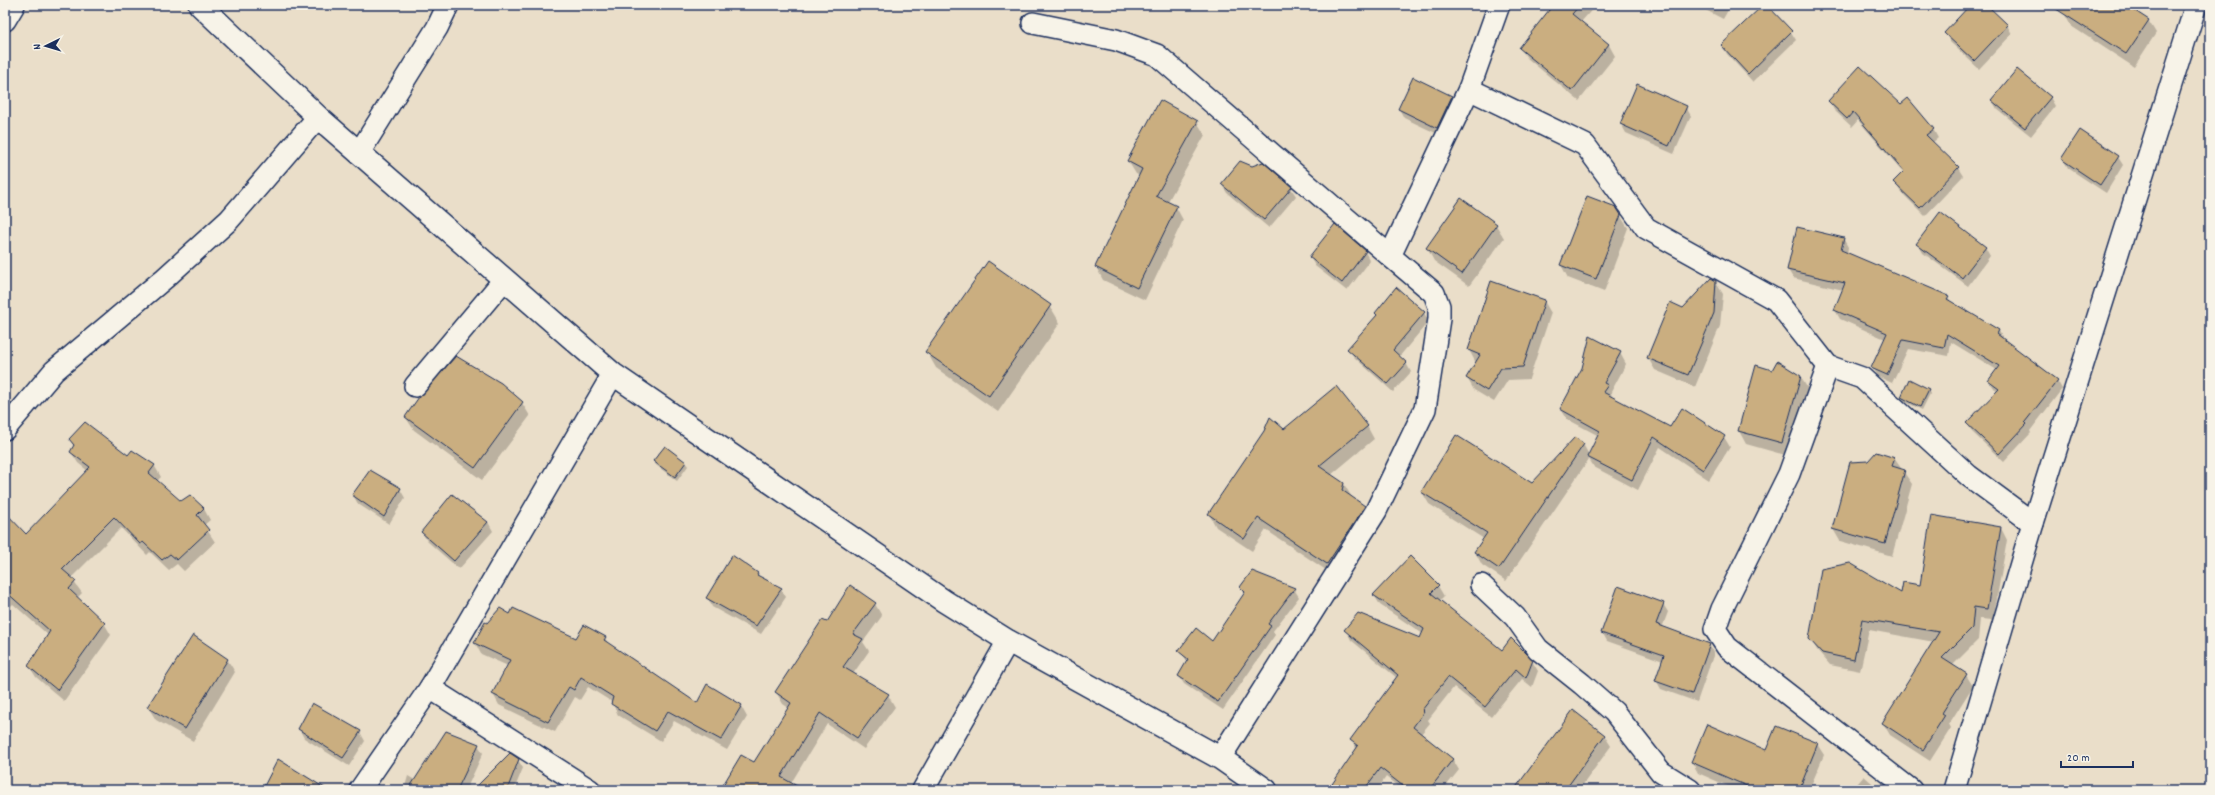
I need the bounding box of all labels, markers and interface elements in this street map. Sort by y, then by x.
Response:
north arrow [26,26,66,66]
text: N [30,43,46,50]
scale bar [2061,743,2133,769]
text: 20 m [2067,750,2090,767]

